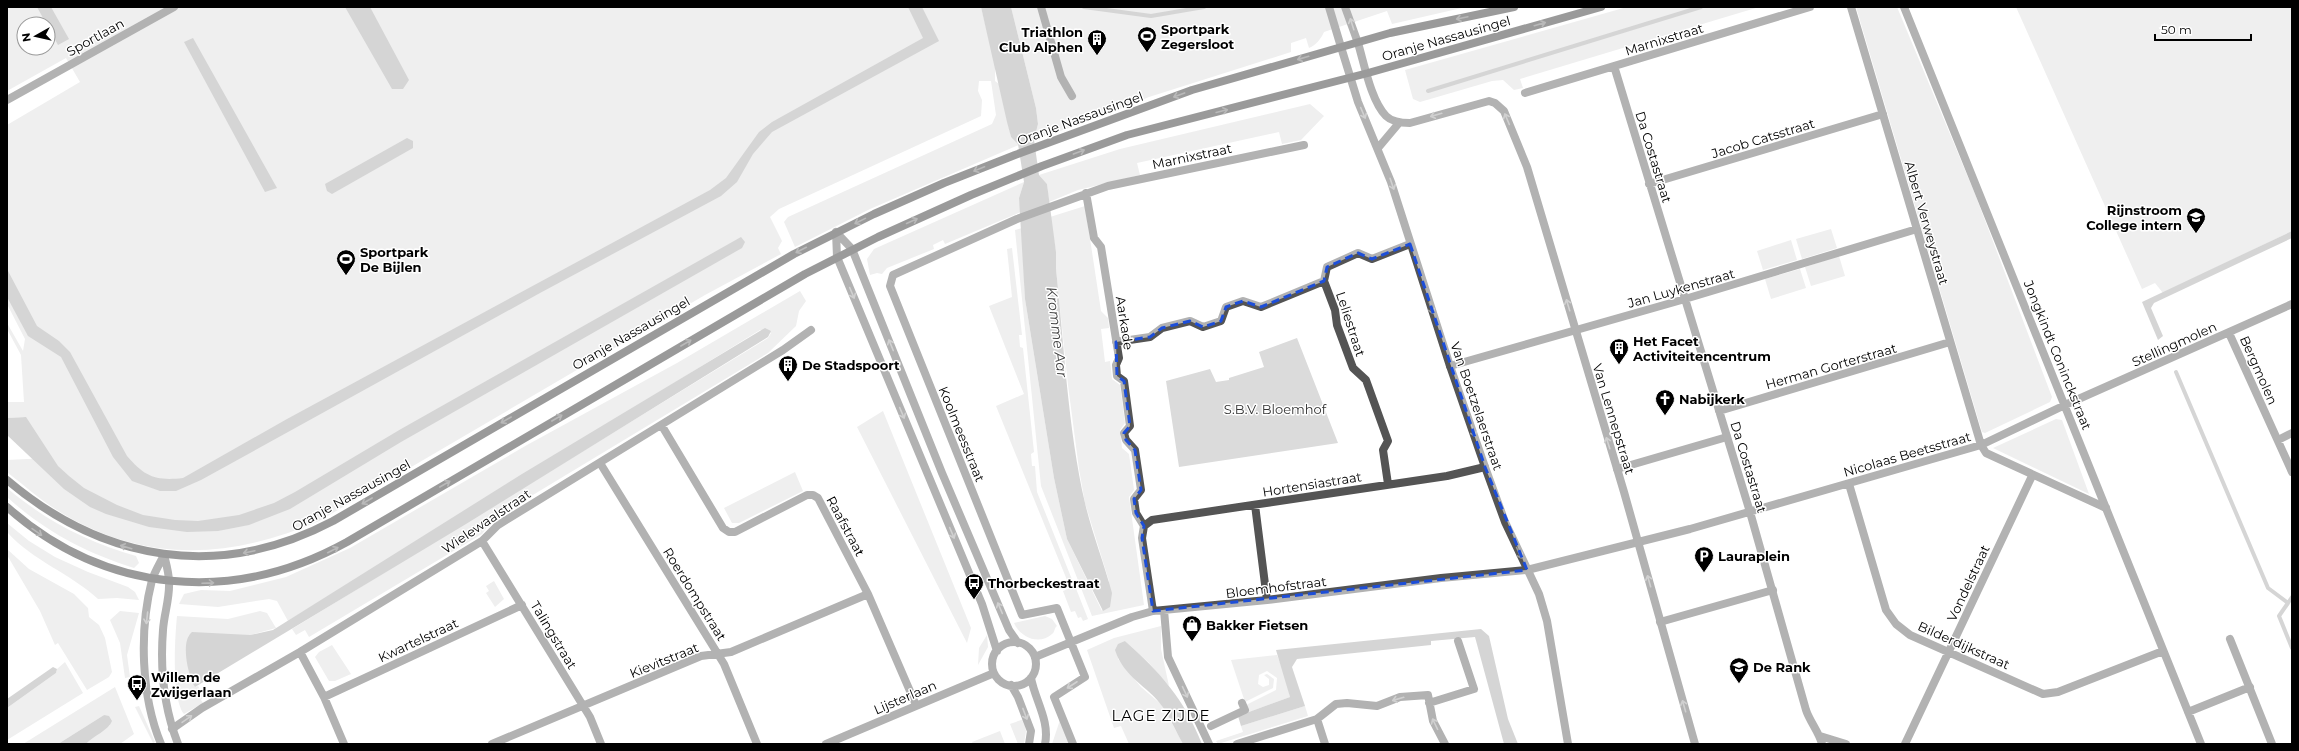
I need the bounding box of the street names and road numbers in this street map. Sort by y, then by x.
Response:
street label: Oranje Nassausingel [1380,12,1512,64]
street label: Sportlaan [63,15,127,59]
street label: Marnixstraat [1623,19,1705,59]
street label: Oranje Nassausingel [1015,88,1145,148]
street label: Da Costastraat [1632,109,1676,205]
street label: Jacob Catsstraat [1708,115,1817,162]
street label: Marnixstraat [1151,140,1233,172]
street label: Albert Verweystraat [1902,159,1952,287]
street label: Jan Luykenstraat [1625,265,1736,311]
street label: Jongkindt Coninckstraat [2020,277,2095,432]
street label: Leliestraat [1333,290,1369,358]
street label: Oranje Nassausingel [569,293,693,373]
street label: Aarkade [1113,295,1137,351]
street label: Stellingmolen [2129,318,2219,370]
street label: Bergmolen [2237,333,2281,407]
street label: Van Boetzelaerstraat [1447,340,1507,472]
street label: Herman Gorterstraat [1764,340,1898,392]
street label: Van Lennepstraat [1590,362,1638,476]
street label: Koolmeesstraat [936,384,988,484]
street label: Da Costastraat [1727,419,1771,515]
street label: Nicolaas Beetsstraat [1841,428,1973,480]
street label: Oranje Nassausingel [289,456,413,534]
street label: Hortensiastraat [1261,468,1363,500]
street label: Wielewaalstraat [439,485,533,557]
street label: Raafstraat [823,493,869,559]
street label: Vondelstraat [1943,542,1993,624]
street label: Roerdompstraat [660,544,730,644]
street label: Bloemhofstraat [1225,573,1327,601]
street label: Talingstraat [527,598,581,672]
street label: Kwartelstraat [375,615,461,665]
street label: Bilderdijkstraat [1916,618,2012,672]
street label: Kievitstraat [627,639,701,681]
street label: Lijsterlaan [871,677,939,717]

